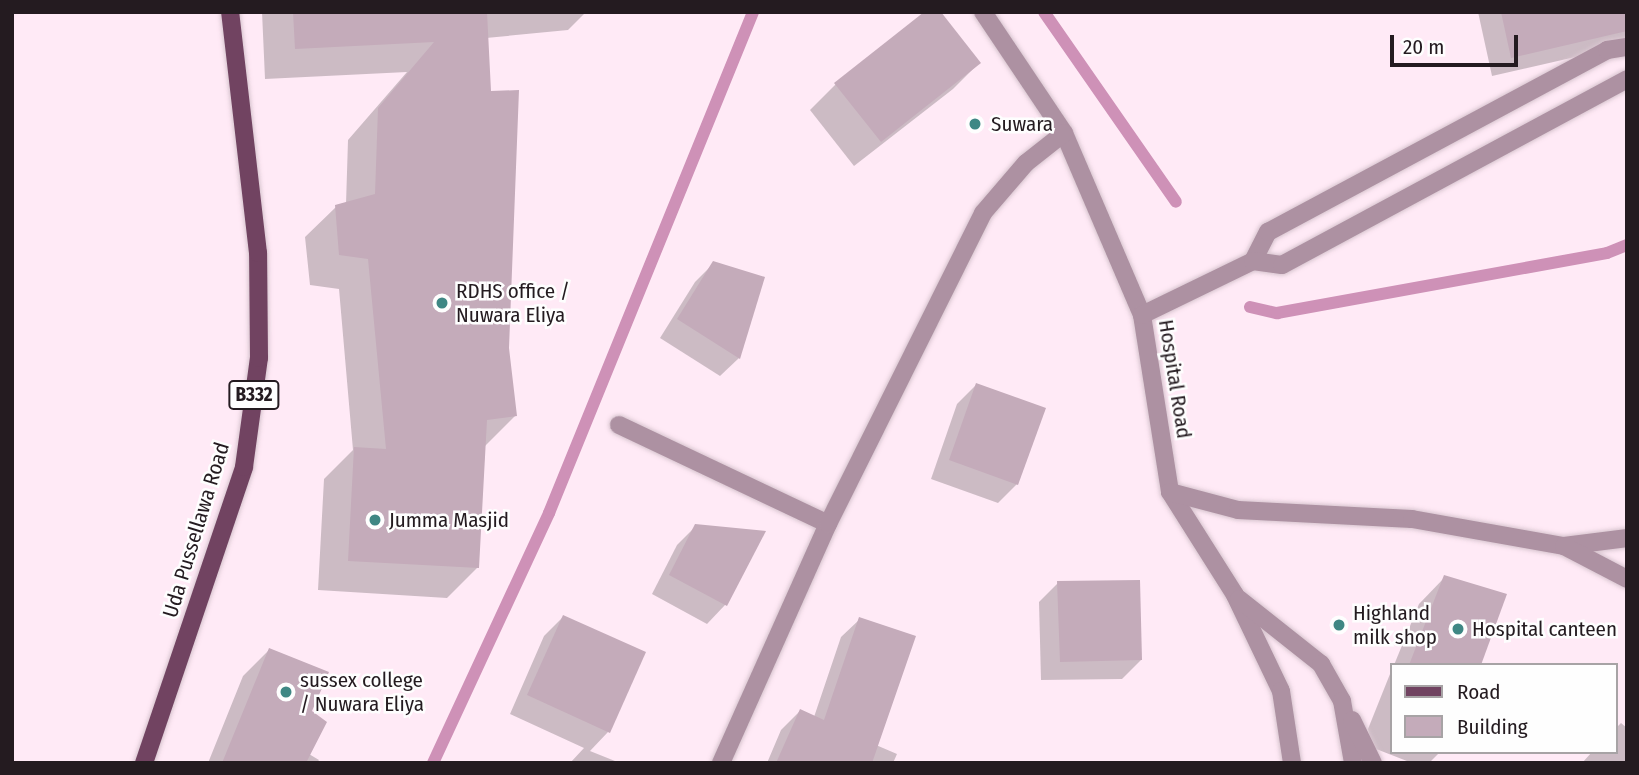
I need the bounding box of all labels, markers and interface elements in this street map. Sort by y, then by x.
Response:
scale bar [1394,21,1522,65]
text: 20 m [1403,34,1444,60]
place label: Suwara [991,111,1053,137]
marker: Suwara [965,114,985,134]
place label: RDHS office / Nuwara Eliya [456,278,570,328]
marker: RDHS office / Nuwara Eliya [434,295,450,311]
street label: Hospital Road [1153,318,1197,440]
road number: B332 [228,380,280,410]
street label: Uda Pussellawa Road [157,439,235,621]
place label: Jumma Masjid [389,507,509,533]
marker: Jumma Masjid [367,512,383,528]
place label: Highland milk shop [1353,600,1437,650]
place label: Hospital canteen [1472,616,1617,642]
marker: Highland milk shop [1331,617,1347,633]
marker: Hospital canteen [1450,621,1466,637]
legend [1390,663,1618,754]
place label: sussex college / Nuwara Eliya [300,667,424,717]
text: Road [1457,679,1501,705]
marker: sussex college / Nuwara Eliya [278,684,294,700]
text: Building [1457,714,1528,740]

